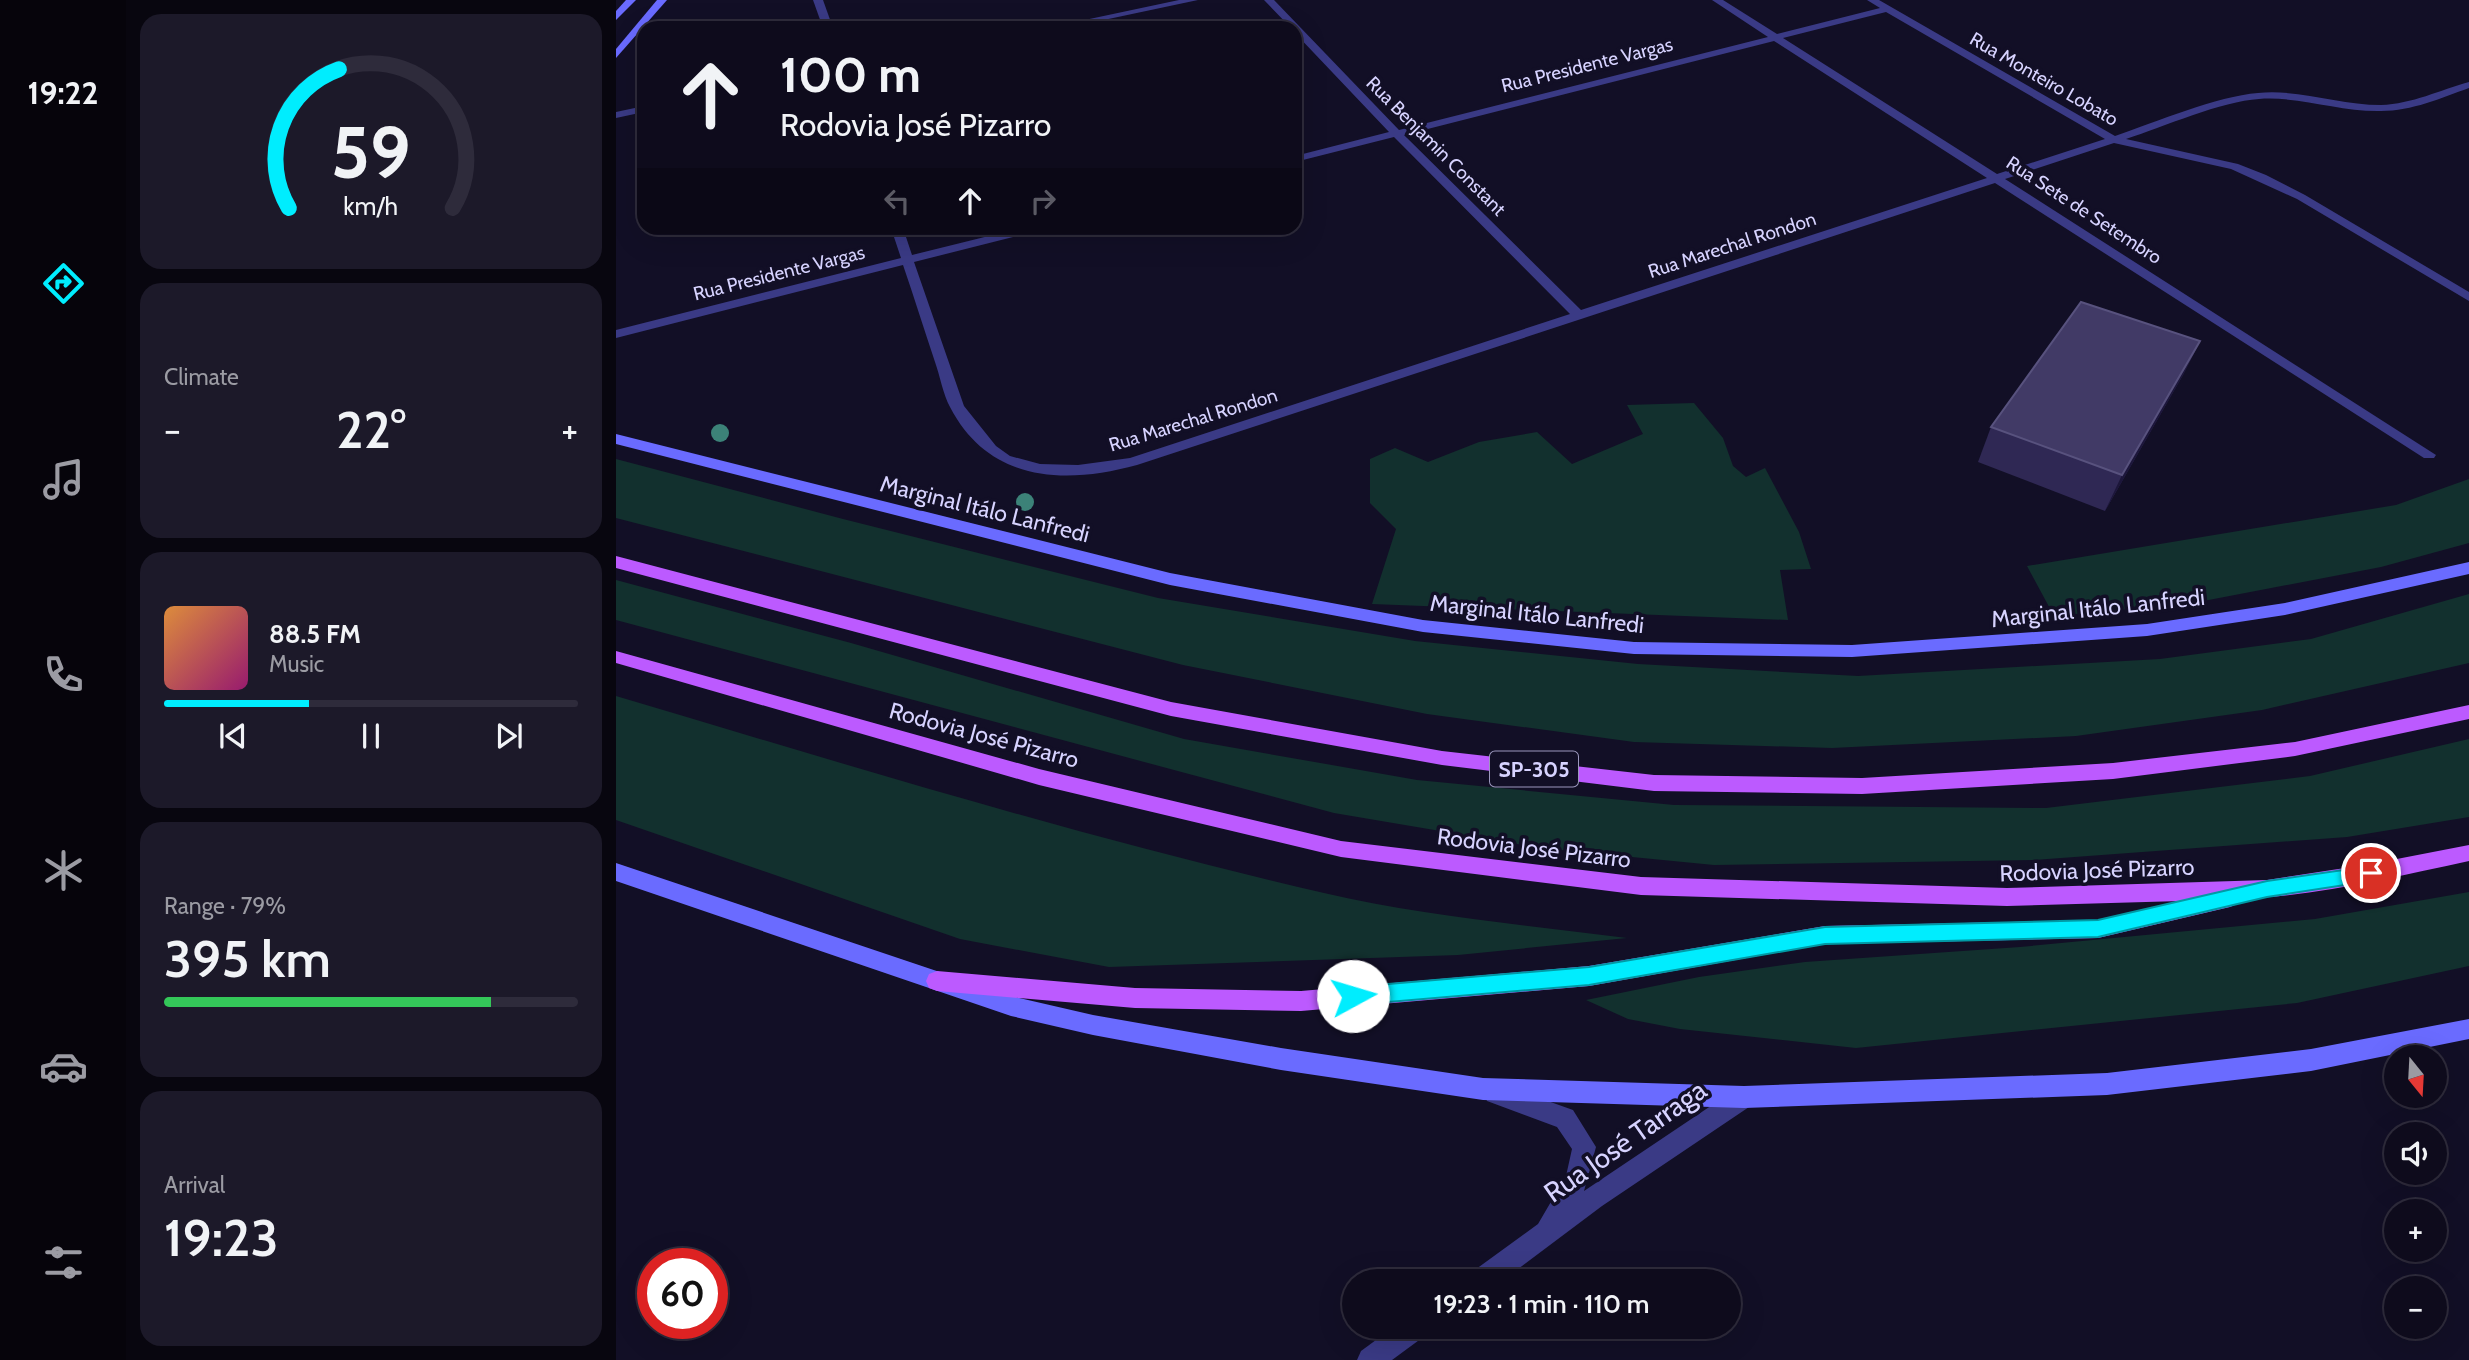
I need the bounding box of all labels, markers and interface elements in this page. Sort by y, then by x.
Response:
street label: Rua Monteiro Lobato [1966,27,2122,131]
street label: Rua Presidente Vargas [1499,33,1675,97]
text: 100 m [780,45,921,104]
icon: ahead [665,49,756,140]
street label: Rua Benjamin Constant [1361,71,1511,221]
text: 19:22 [28,73,98,112]
text: Rodovia José Pizarro [780,105,1051,144]
text: 59 [331,108,411,196]
street label: Rua Sete de Setembro [2002,151,2166,269]
icon: left [878,182,916,220]
icon: ahead [951,182,989,220]
icon: right [1024,182,1062,220]
text: km/h [344,190,398,220]
street label: Rua Marechal Rondon [1645,207,1819,283]
street label: Rua Presidente Vargas [691,241,867,305]
icon: directions [39,259,88,308]
text: Climate [164,363,239,391]
street label: Rua Marechal Rondon [1106,383,1280,457]
text: 22° [336,398,406,461]
text: − [164,406,181,453]
text: + [561,406,578,453]
icon: music [39,455,88,504]
street label: Marginal Itálo Lanfredi [877,469,1093,549]
street label: Marginal Itálo Lanfredi [1990,583,2206,633]
street label: Marginal Itálo Lanfredi [1429,589,1645,639]
text: 88.5 FM [269,618,361,650]
icon: phone [39,650,88,699]
text: Music [269,650,324,678]
street label: Rodovia José Pizarro [886,696,1082,774]
icon: previous [214,717,252,755]
icon: pause [352,717,390,755]
icon: next [490,717,528,755]
road number: SP-305 [1490,752,1578,786]
street label: Rodovia José Pizarro [1436,822,1632,874]
pin [2341,843,2401,903]
icon: climate [39,846,88,895]
street label: Rodovia José Pizarro [1999,853,2195,887]
icon: arrive [2352,854,2390,892]
text: Range · 79% [164,892,286,920]
text: 395 km [164,927,331,990]
position arrow [1316,959,1390,1033]
icon: car [39,1042,88,1091]
north arrow [2384,1045,2446,1108]
map controls [2384,1045,2447,1339]
street label: Rua José Tarraga [1537,1072,1713,1210]
button: sound [2384,1122,2447,1185]
text: Arrival [164,1171,225,1199]
button: + [2384,1199,2447,1262]
text: 19:23 [164,1206,278,1269]
icon: filters [39,1238,88,1287]
speed limit sign: 60 [637,1248,728,1339]
button: − [2384,1276,2447,1339]
text: 19:23 · 1 min · 110 m [1433,1288,1650,1320]

